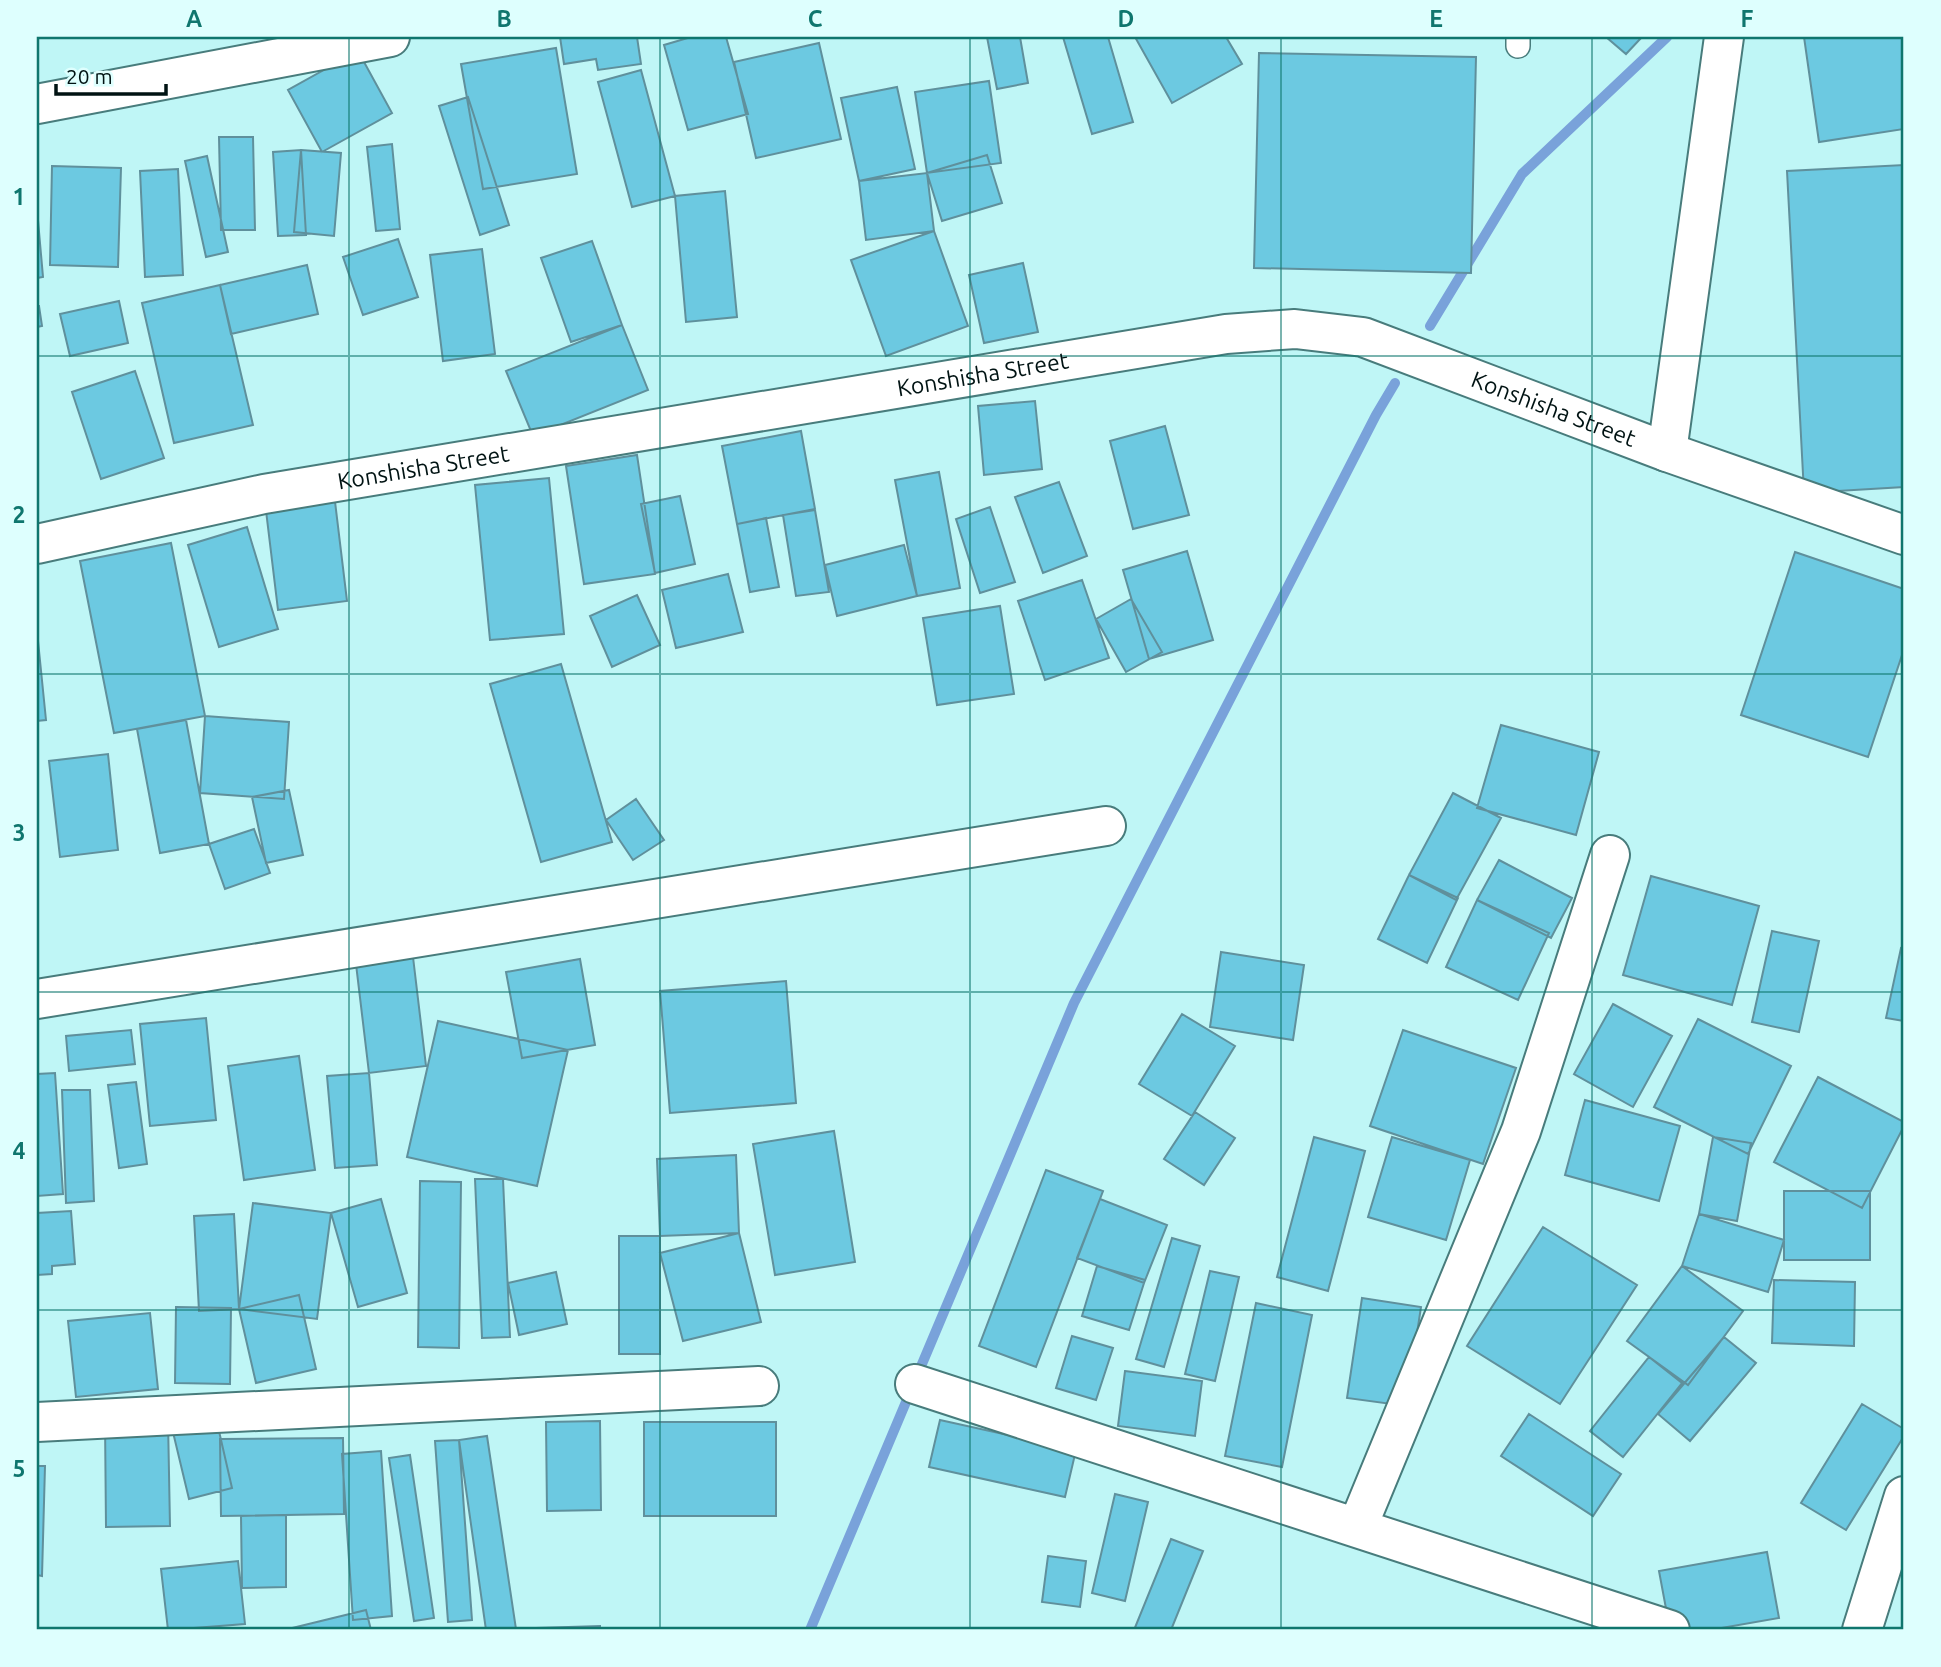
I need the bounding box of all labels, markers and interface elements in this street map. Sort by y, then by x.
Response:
text: A [186,6,202,31]
text: B [496,6,512,31]
text: C [808,6,823,31]
text: D [1118,6,1134,31]
text: E [1429,6,1443,31]
text: F [1741,6,1754,31]
scale bar [56,52,166,96]
text: 20 m [66,64,113,88]
text: 1 [13,184,25,209]
street label: Konshisha Street [895,347,1070,401]
street label: Konshisha Street [1468,366,1639,451]
street label: Konshisha Street [336,440,511,494]
text: 2 [13,502,25,527]
text: 3 [13,820,25,845]
text: 4 [13,1138,26,1163]
text: 5 [13,1456,25,1481]

